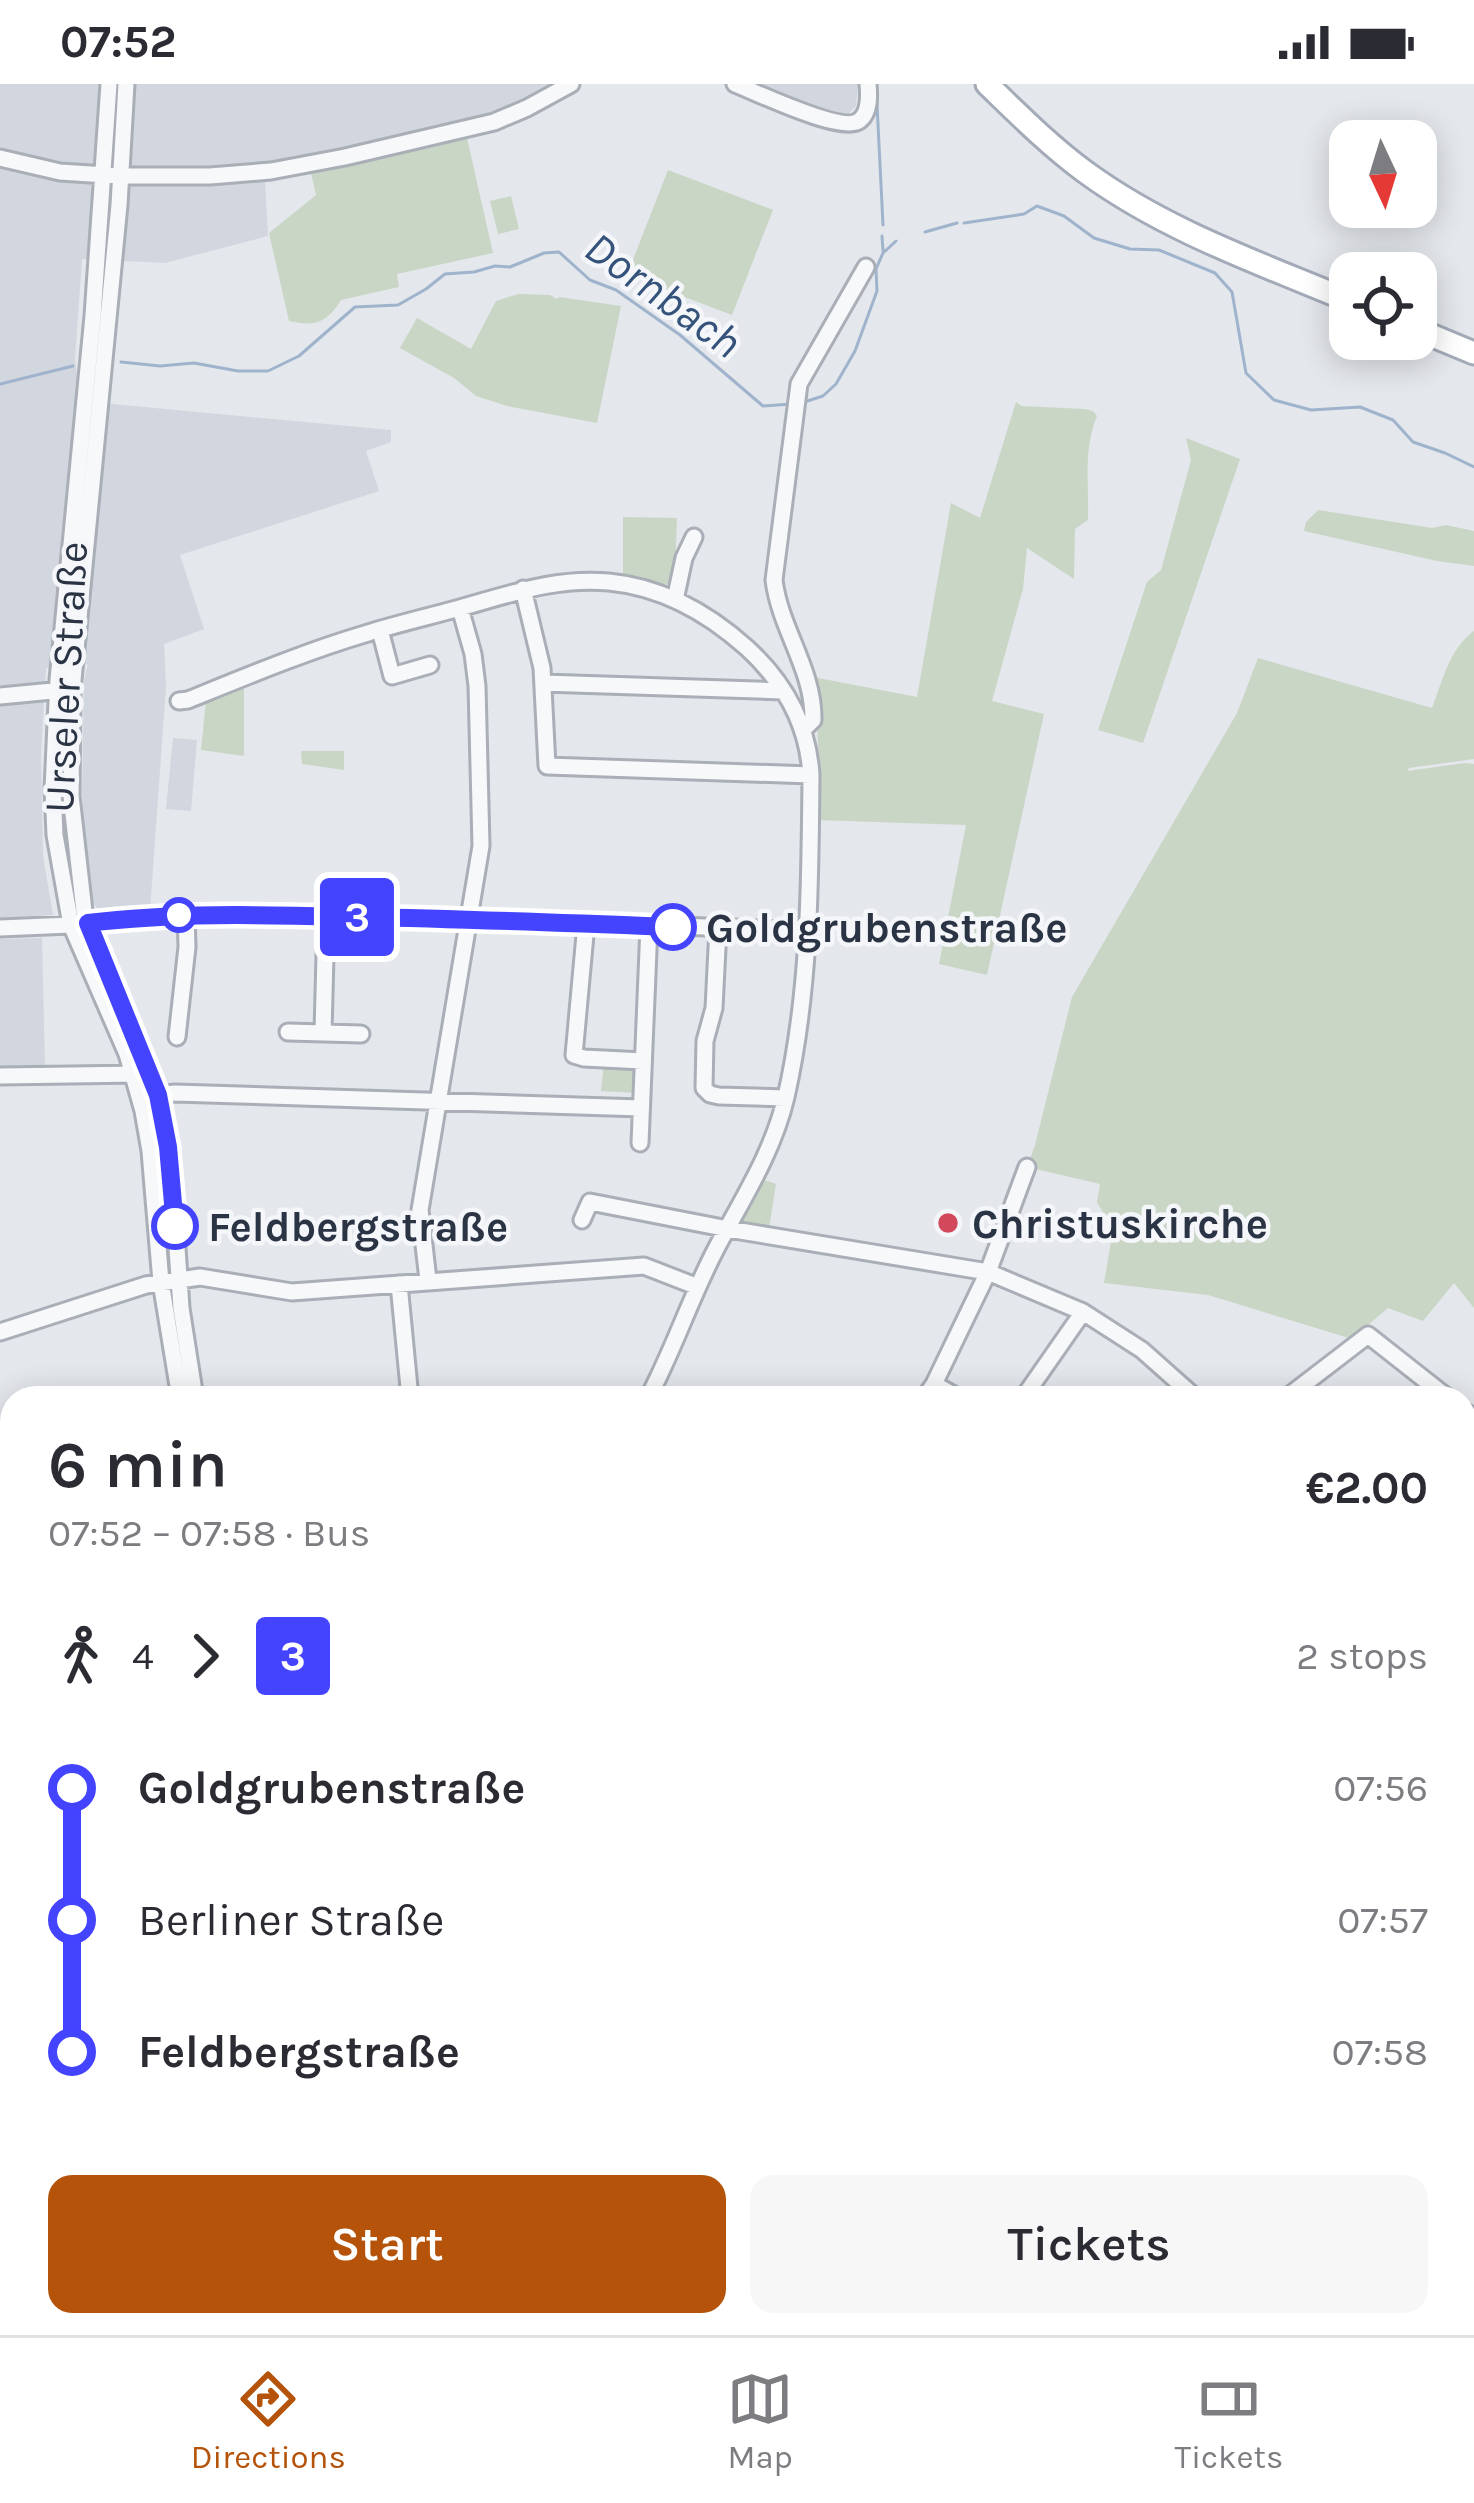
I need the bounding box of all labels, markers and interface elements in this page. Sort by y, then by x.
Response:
text: 07:52 [60,16,176,68]
north arrow [1329,120,1437,228]
map controls [1329,120,1437,360]
water label: Dornbach [575,221,752,369]
button: locate [1329,252,1437,360]
street label: Urseler Straße [34,540,98,814]
line badge: 3 [318,878,396,956]
text: 3 [344,892,370,942]
unlabelled marker [163,899,195,931]
place label: Goldgrubenstraße [706,903,1068,953]
marker: Goldgrubenstraße [651,905,695,949]
place label: Christuskirche [972,1199,1268,1249]
place label: Feldbergstraße [208,1202,508,1252]
marker: Feldbergstraße [153,1204,197,1248]
marker: Christuskirche [935,1210,961,1236]
text: 6 min [48,1426,228,1504]
text: €2.00 [1306,1462,1428,1514]
text: 07:52 – 07:58 · Bus [48,1510,370,1556]
icon: walk [48,1623,114,1689]
icon: forward [172,1623,238,1689]
text: 3 [280,1631,306,1681]
text: 4 [132,1633,154,1679]
text: 2 stops [1296,1633,1428,1679]
text: Goldgrubenstraße [138,1762,525,1814]
text: 07:56 [1333,1765,1428,1811]
text: Berliner Straße [138,1894,444,1946]
text: 07:57 [1337,1897,1428,1943]
text: Feldbergstraße [138,2026,460,2078]
text: 07:58 [1332,2029,1428,2075]
button: Start [48,2175,726,2313]
button: Tickets [750,2175,1428,2313]
tab: Directions [191,2366,346,2476]
tab: Map [727,2366,793,2476]
tab: Tickets [1175,2366,1283,2476]

